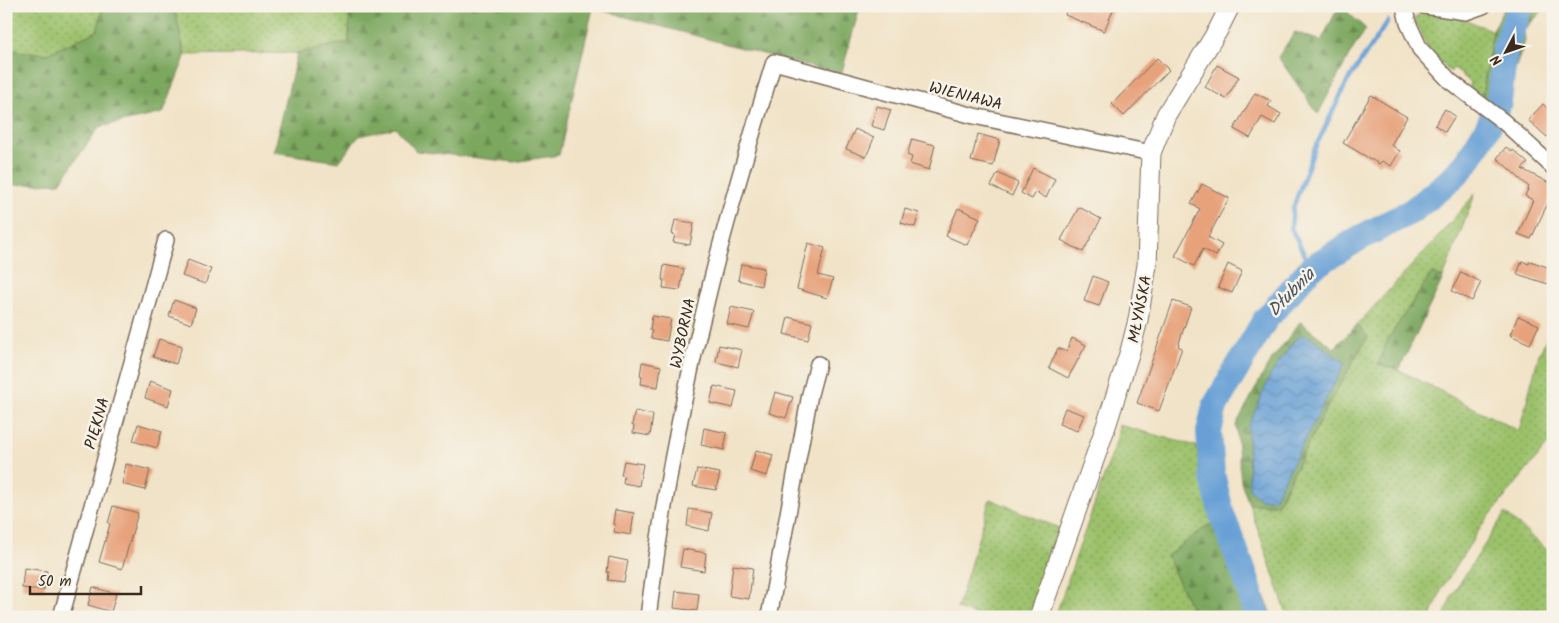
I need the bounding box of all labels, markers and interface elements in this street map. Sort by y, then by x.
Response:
north arrow [1482,28,1532,78]
text: N [1486,49,1508,70]
street label: WIENIAWA [926,75,1005,118]
water label: Dłubnia [1261,261,1324,324]
street label: MŁYŃSKA [1122,273,1159,345]
street label: WYBORNA [664,295,703,371]
street label: PIĘKNA [78,394,117,452]
scale bar [30,563,141,595]
text: 50 m [38,570,72,594]

